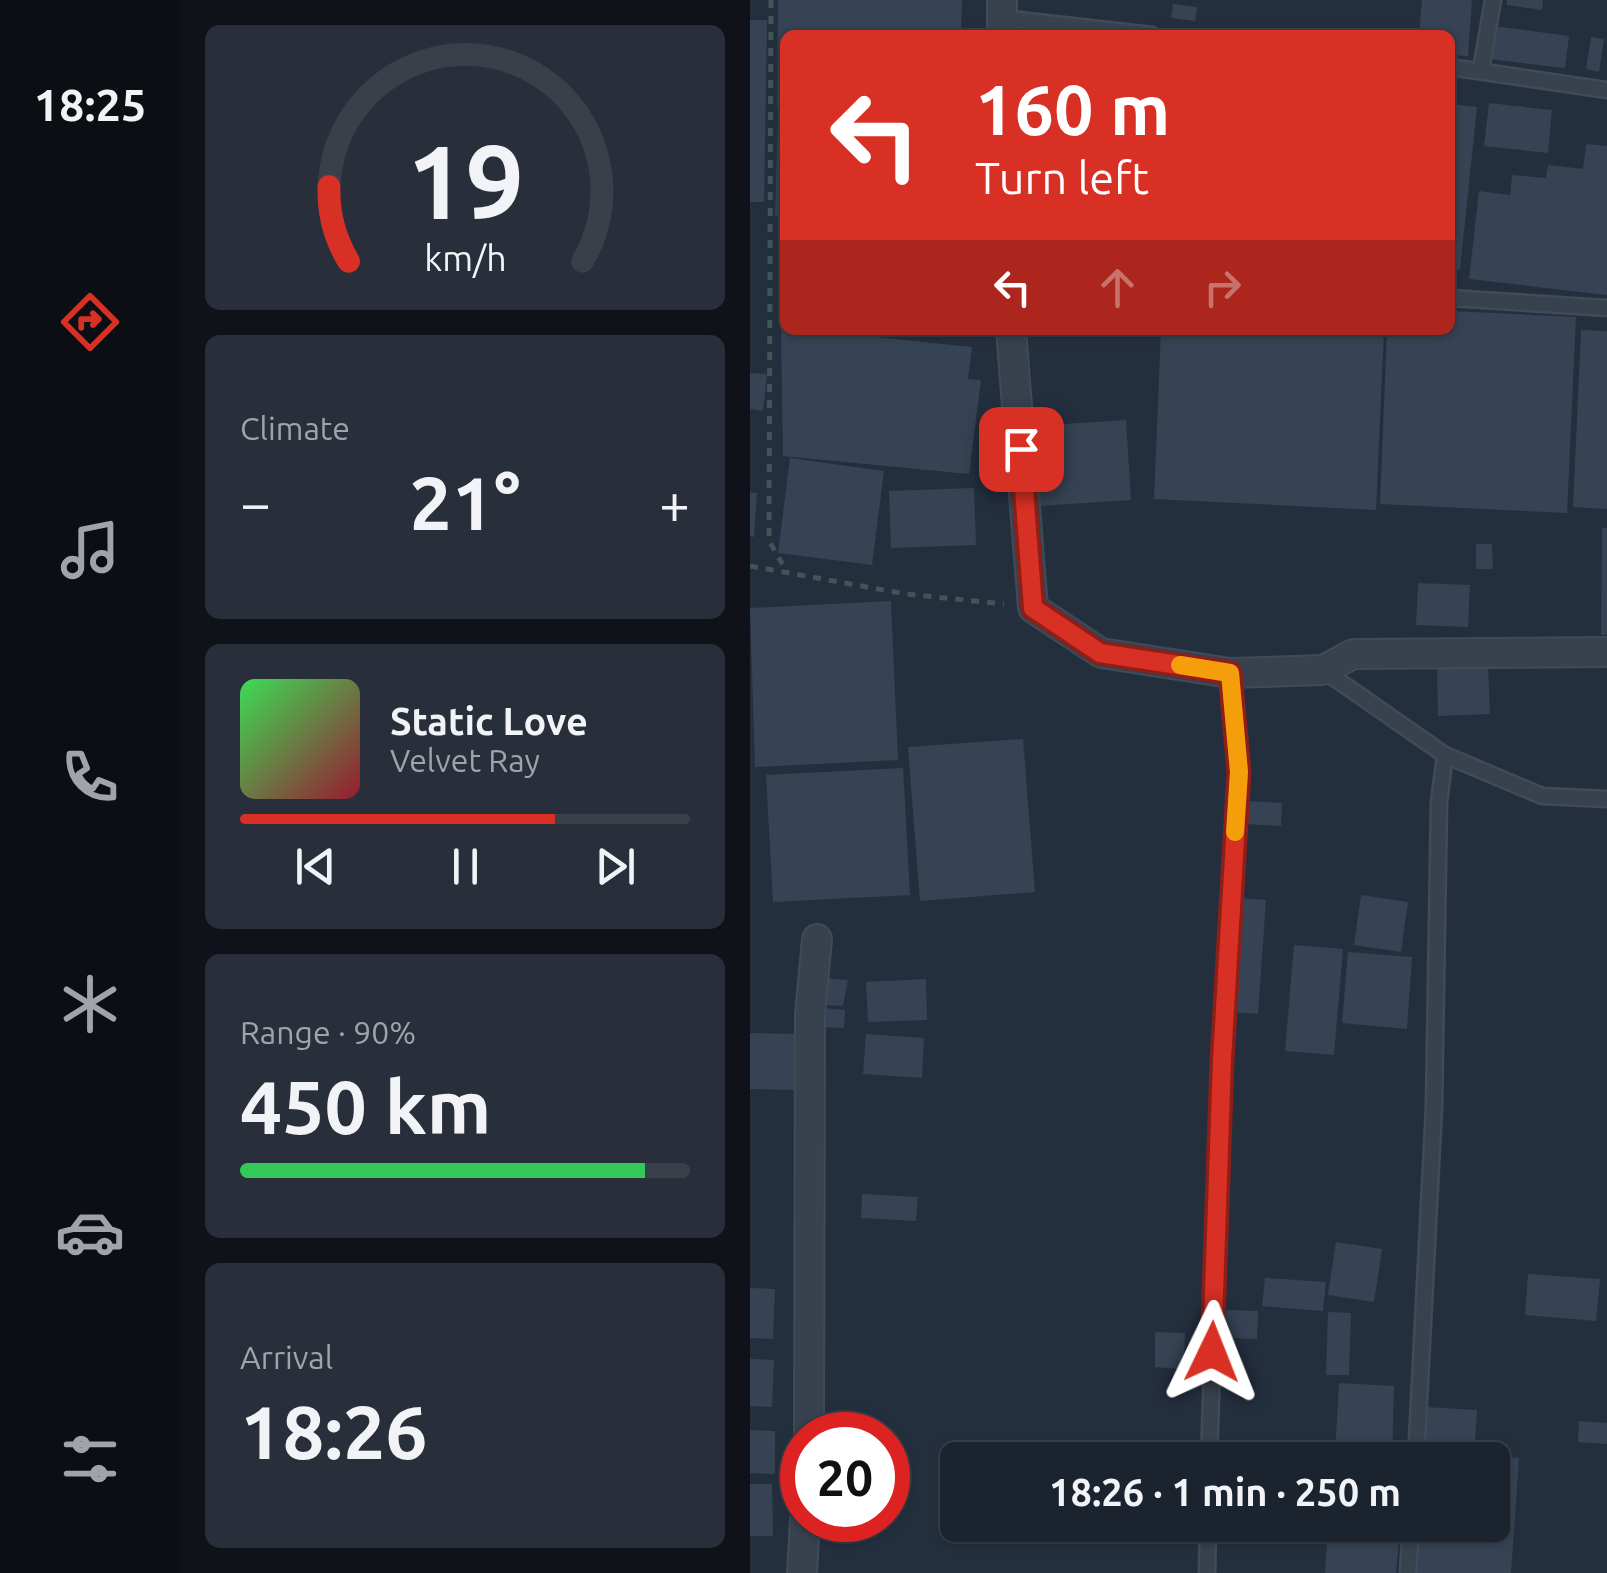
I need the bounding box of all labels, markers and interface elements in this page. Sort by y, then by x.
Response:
icon: left [810,70,940,200]
text: 160 m [975,70,1170,148]
text: 18:25 [34,79,146,130]
text: 19 [406,122,524,239]
text: Turn left [975,152,1149,203]
text: km/h [424,238,506,278]
icon: left [985,260,1040,315]
icon: ahead [1090,260,1145,315]
icon: right [1195,260,1250,315]
icon: directions [55,287,125,357]
pin [979,407,1064,492]
text: Climate [240,410,350,446]
icon: arrive [994,422,1049,477]
text: 21° [409,460,521,544]
text: − [240,472,271,533]
text: + [659,472,690,533]
icon: music [55,515,125,585]
text: Static Love [390,700,588,742]
icon: phone [55,742,125,812]
text: Velvet Ray [390,742,540,778]
icon: previous [288,839,343,894]
icon: pause [438,839,493,894]
icon: next [588,839,643,894]
icon: climate [55,969,125,1039]
text: Range · 90% [240,1014,416,1050]
text: 450 km [240,1064,491,1148]
icon: car [55,1197,125,1267]
position arrow [1160,1300,1264,1404]
text: Arrival [240,1339,333,1375]
text: 18:26 [240,1389,428,1473]
speed limit sign: 20 [780,1412,910,1542]
icon: filters [55,1424,125,1494]
text: 18:26 · 1 min · 250 m [1049,1471,1401,1513]

